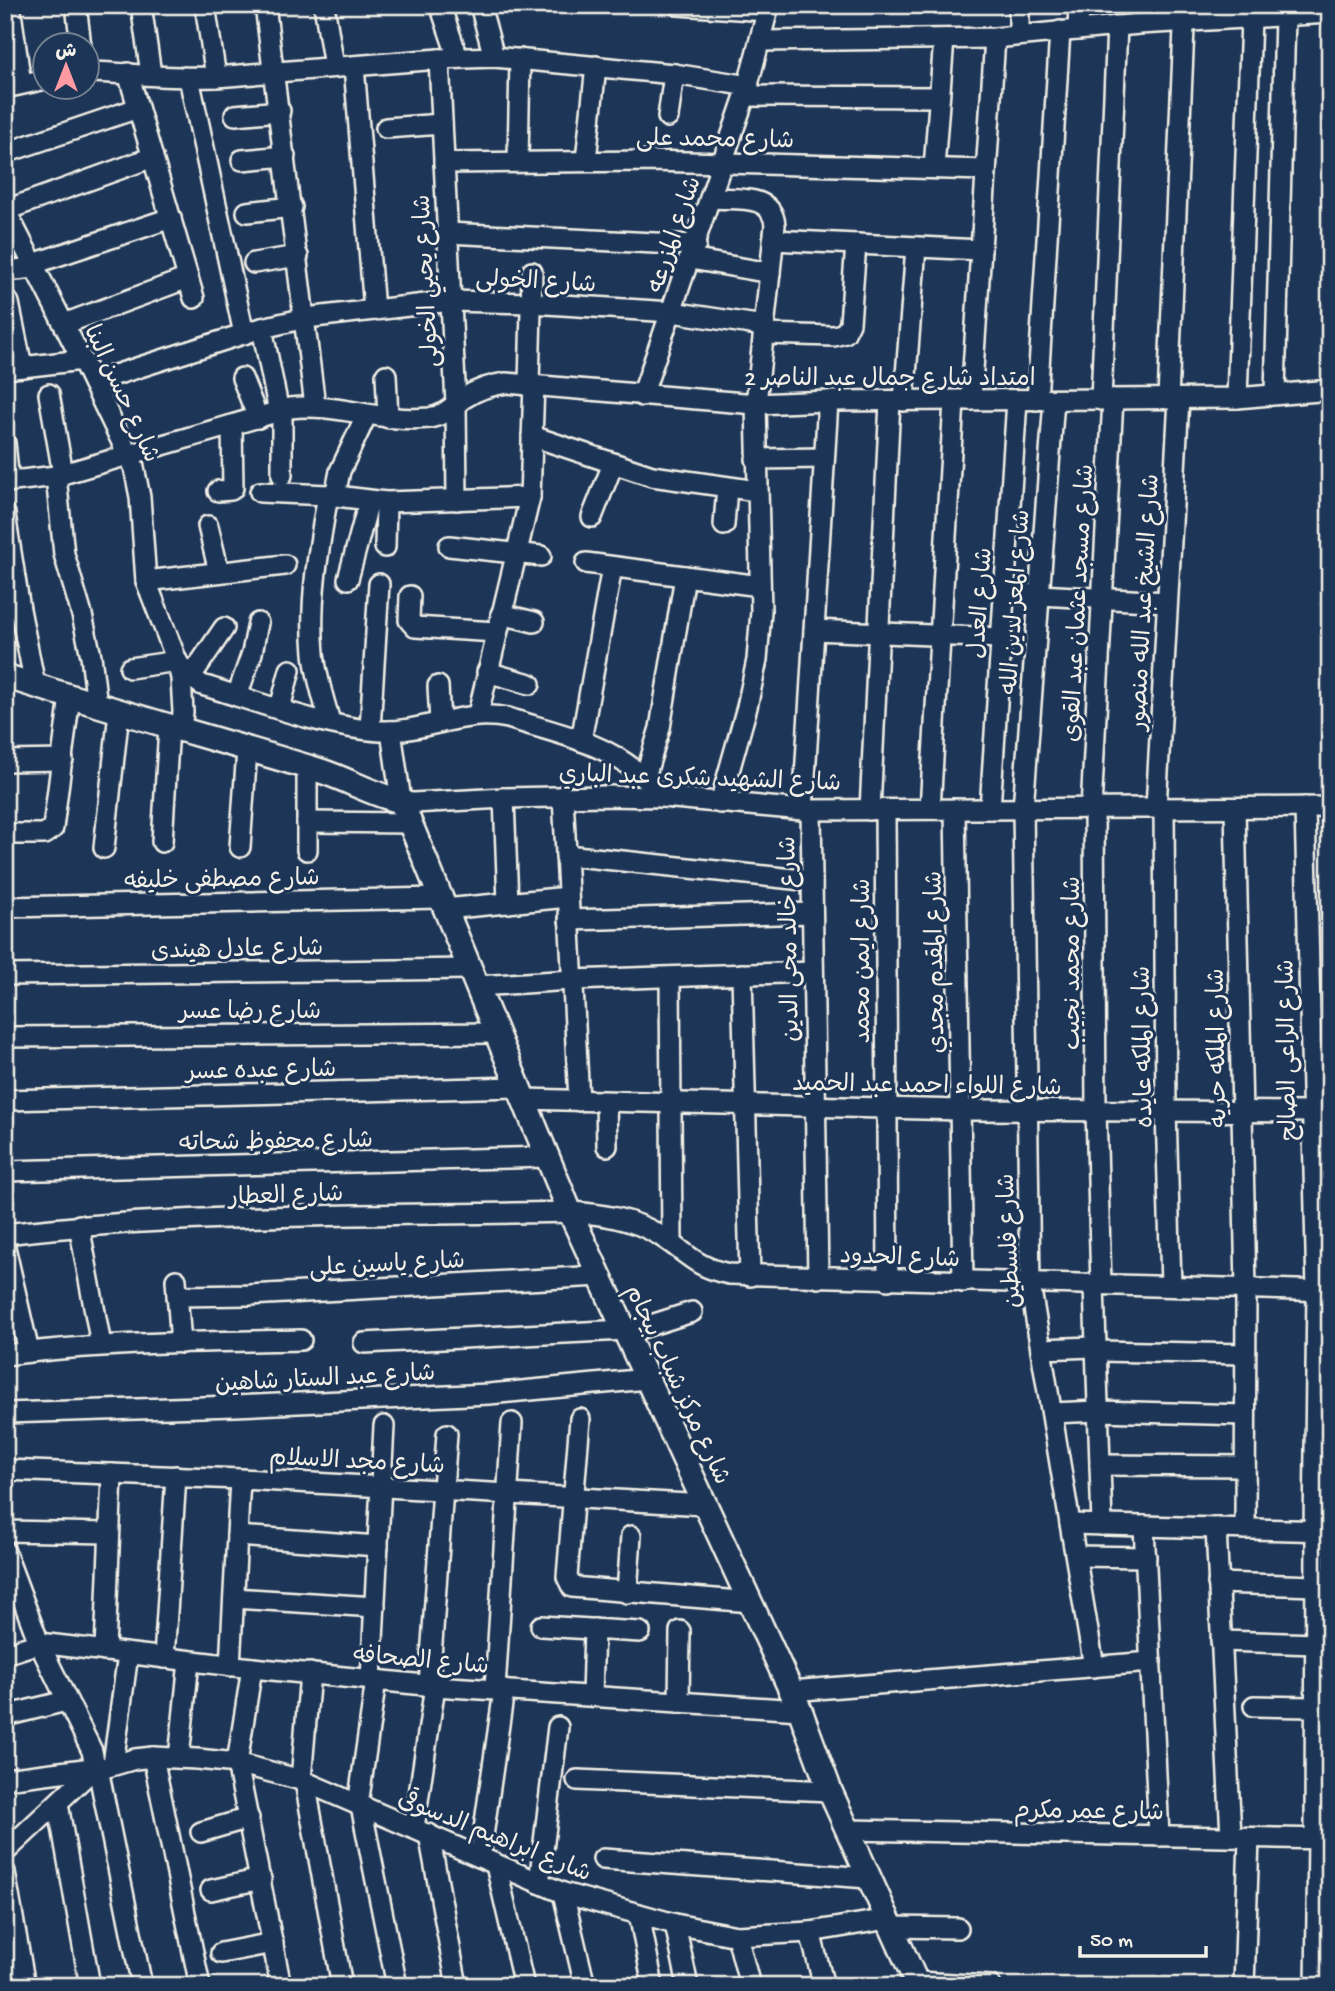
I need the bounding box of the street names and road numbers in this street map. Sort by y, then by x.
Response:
street label: شارع محمد على [635,126,794,157]
street label: شارع المزرعه [643,173,710,297]
street label: شارع يحيي الخولى [409,194,450,368]
street label: شارع الخولى [475,266,597,301]
street label: شارع حسن البنا [75,321,164,468]
street label: امتداد شارع جمال عبد الناصر 2 [744,366,1036,395]
street label: شارع مسجد عثمان عبد القوى [1059,463,1102,743]
street label: شارع الشيخ عبد الله منصور [1125,473,1168,733]
street label: شارع المعز لدين الله [997,509,1038,696]
street label: شارع العدل [964,547,1001,660]
street label: شارع الشهيد شكرى عبد الباري [558,761,842,800]
street label: شارع خالد محى الدين [775,836,808,1042]
street label: شارع مصطفى خليفه [124,865,320,898]
street label: شارع المقدم مجدي [921,870,954,1053]
street label: شارع محمد نجيب [1060,876,1089,1050]
street label: شارع ايمن محمد [850,879,879,1043]
street label: شارع عادل هيندى [151,935,323,967]
street label: شارع الراعى الصالح [1273,959,1306,1141]
street label: شارع الملكه عايده [1130,965,1161,1128]
street label: شارع الملكه حريه [1204,968,1235,1128]
street label: شارع رضا عسر [177,999,321,1028]
street label: شارع عبده عسر [184,1057,337,1088]
street label: شارع اللواء احمد عبد الحميد [792,1071,1062,1104]
street label: شارع محفوظ شحاته [179,1127,373,1160]
street label: شارع فلسطين [993,1173,1030,1309]
street label: شارع العطار [226,1181,344,1214]
street label: شارع الحدود [839,1243,961,1276]
street label: شارع ياسين على [309,1248,466,1285]
street label: شارع مركز شباب بيجام [617,1281,735,1490]
street label: شارع عبد الستار شاهين [214,1360,436,1401]
street label: شارع مجد الاسلام [268,1444,445,1483]
street label: شارع الصحافه [352,1642,490,1683]
street label: شارع ابراهيم الدسوقى [393,1782,596,1890]
street label: شارع عمر مكرم [1014,1798,1164,1829]

